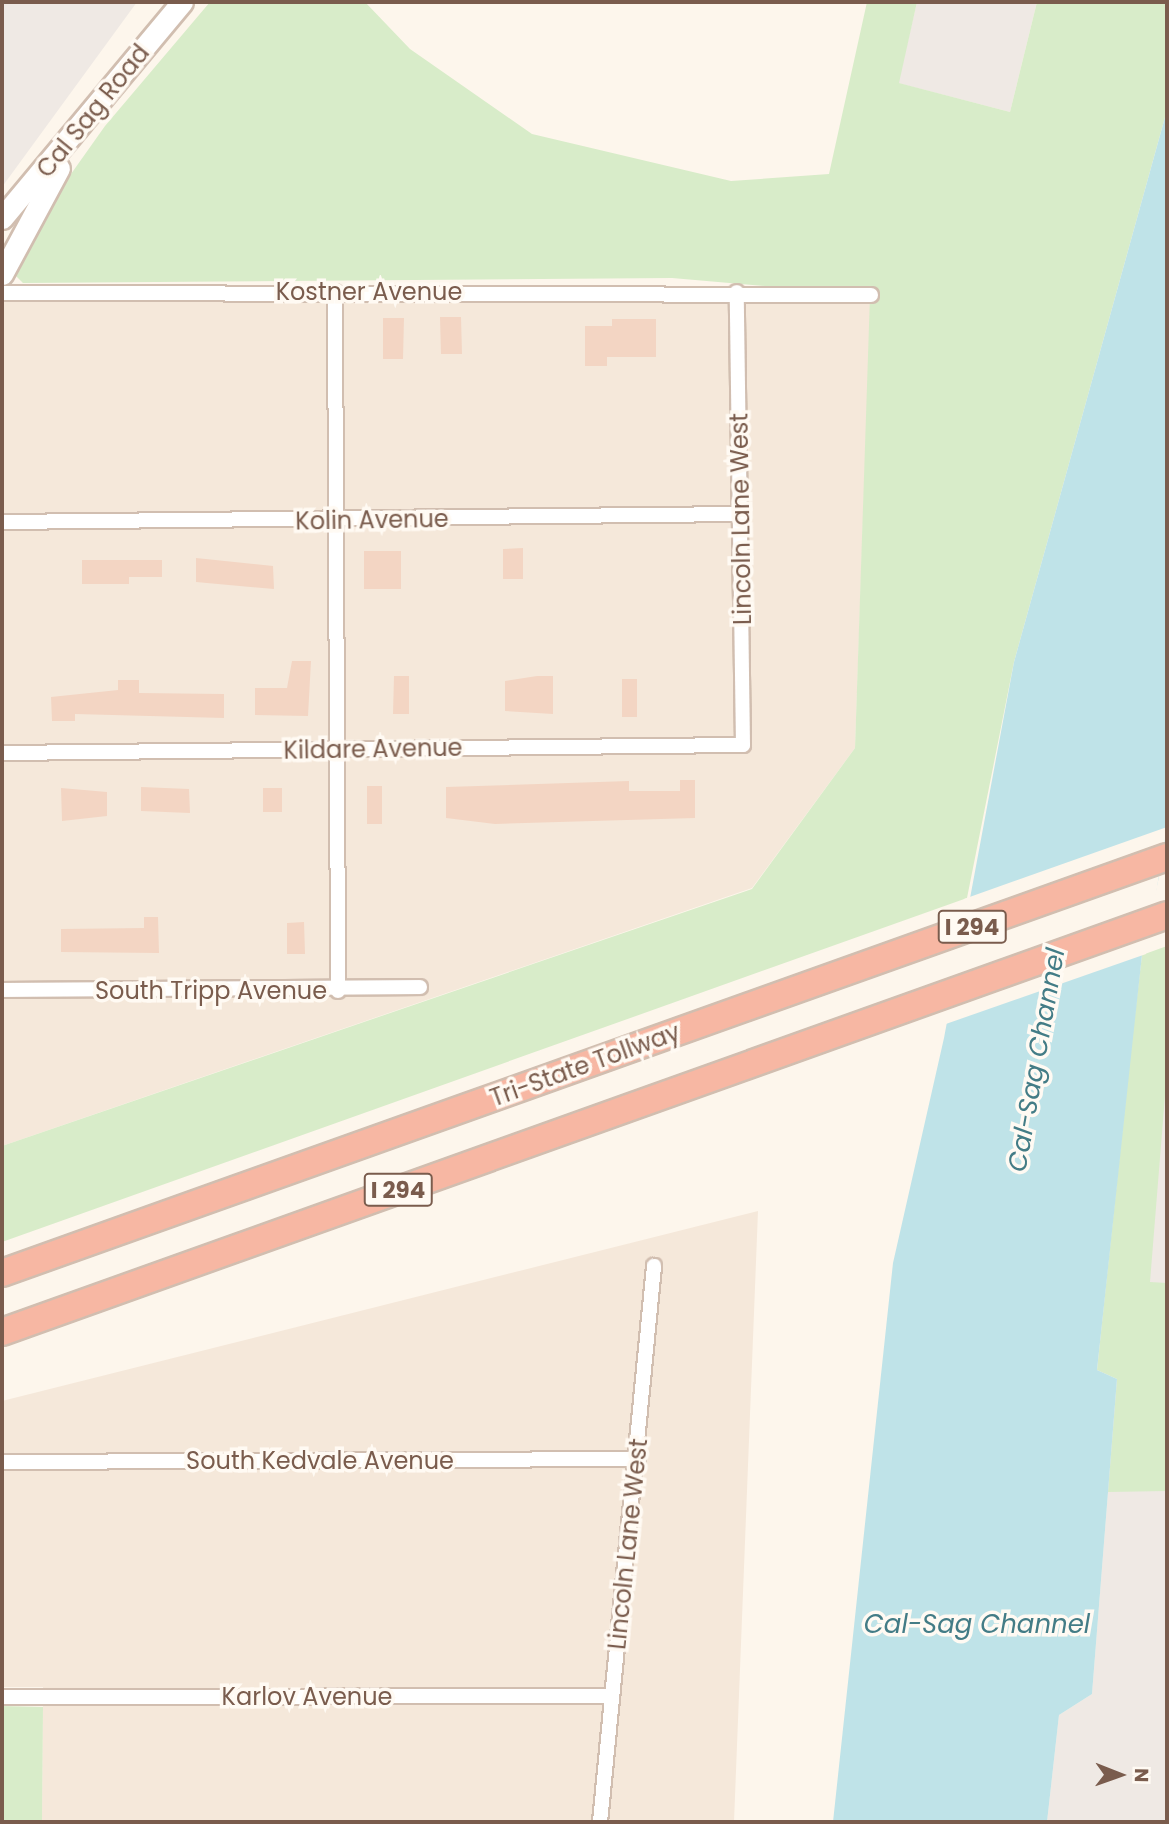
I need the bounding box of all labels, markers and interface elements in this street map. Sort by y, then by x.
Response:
street label: Cal Sag Road [31,39,155,183]
street label: Kostner Avenue [276,278,462,306]
street label: Lincoln Lane West [725,413,757,625]
street label: Kolin Avenue [295,504,449,536]
street label: Kildare Avenue [283,733,463,765]
road number: I 294 [937,908,1007,946]
water label: Cal-Sag Channel [1002,946,1072,1174]
street label: South Tripp Avenue [95,977,327,1005]
street label: Tri-State Tollway [486,1017,684,1113]
road number: I 294 [363,1170,433,1210]
street label: Lincoln Lane West [603,1437,653,1651]
street label: South Kedvale Avenue [186,1447,454,1475]
water label: Cal-Sag Channel [864,1609,1090,1641]
street label: Karlov Avenue [222,1683,392,1711]
north arrow [1085,1740,1155,1810]
text: N [1128,1768,1155,1783]

